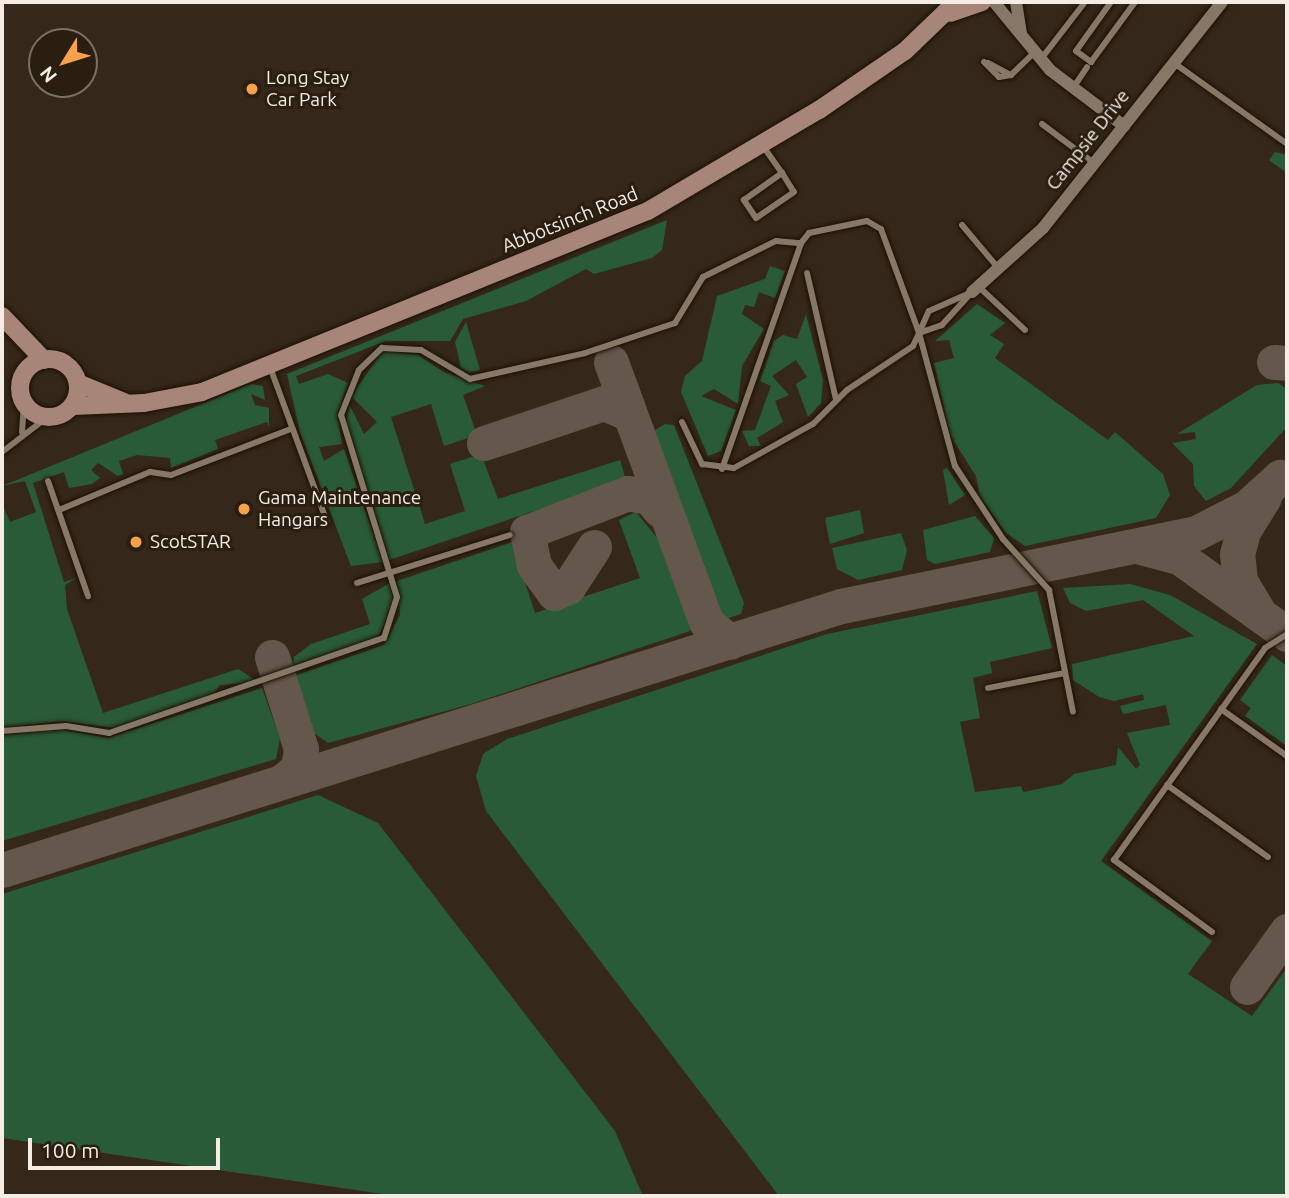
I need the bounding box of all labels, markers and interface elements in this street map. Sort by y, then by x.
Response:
north arrow [28,28,98,98]
text: N [35,62,61,87]
place label: Long Stay Car Park [266,67,349,111]
marker: Long Stay Car Park [244,81,260,97]
street label: Campsie Drive [1042,85,1134,195]
street label: Abbotsinch Road [499,182,641,258]
place label: Gama Maintenance Hangars [258,487,421,531]
marker: Gama Maintenance Hangars [236,501,252,517]
place label: ScotSTAR [150,531,231,553]
marker: ScotSTAR [128,534,144,550]
scale bar [32,1124,224,1168]
text: 100 m [41,1138,99,1162]

